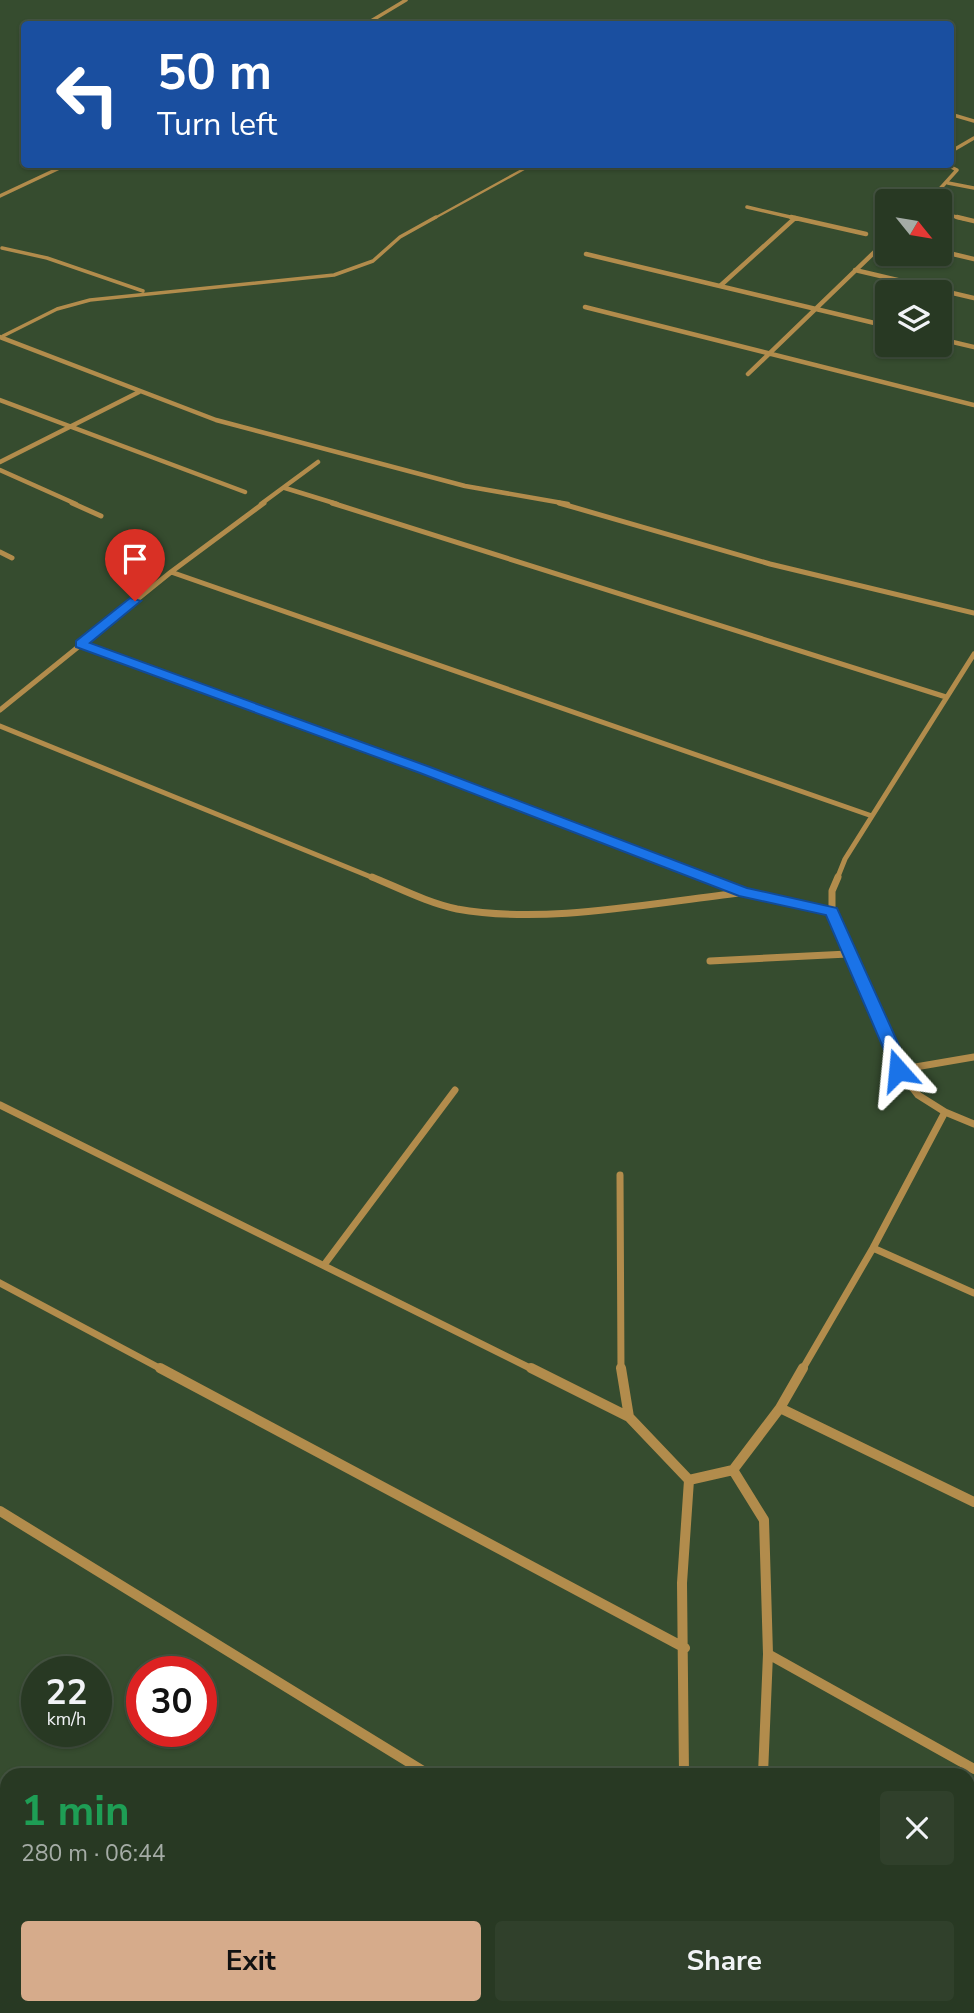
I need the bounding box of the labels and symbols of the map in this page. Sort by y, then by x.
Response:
north arrow [875,189,952,266]
pin [105,529,165,601]
position arrow [861,1033,935,1107]
speed limit sign: 30 [126,1656,217,1747]

